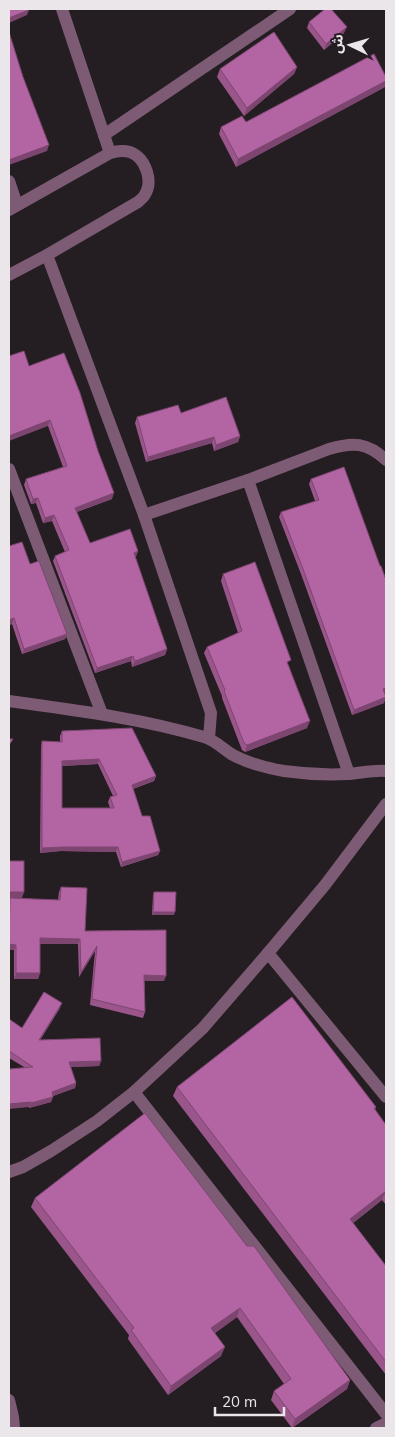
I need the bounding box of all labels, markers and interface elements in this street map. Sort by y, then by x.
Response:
north arrow [325,20,375,70]
text: ش [327,34,347,54]
scale bar [215,1384,284,1416]
text: 20 m [222,1392,257,1411]

